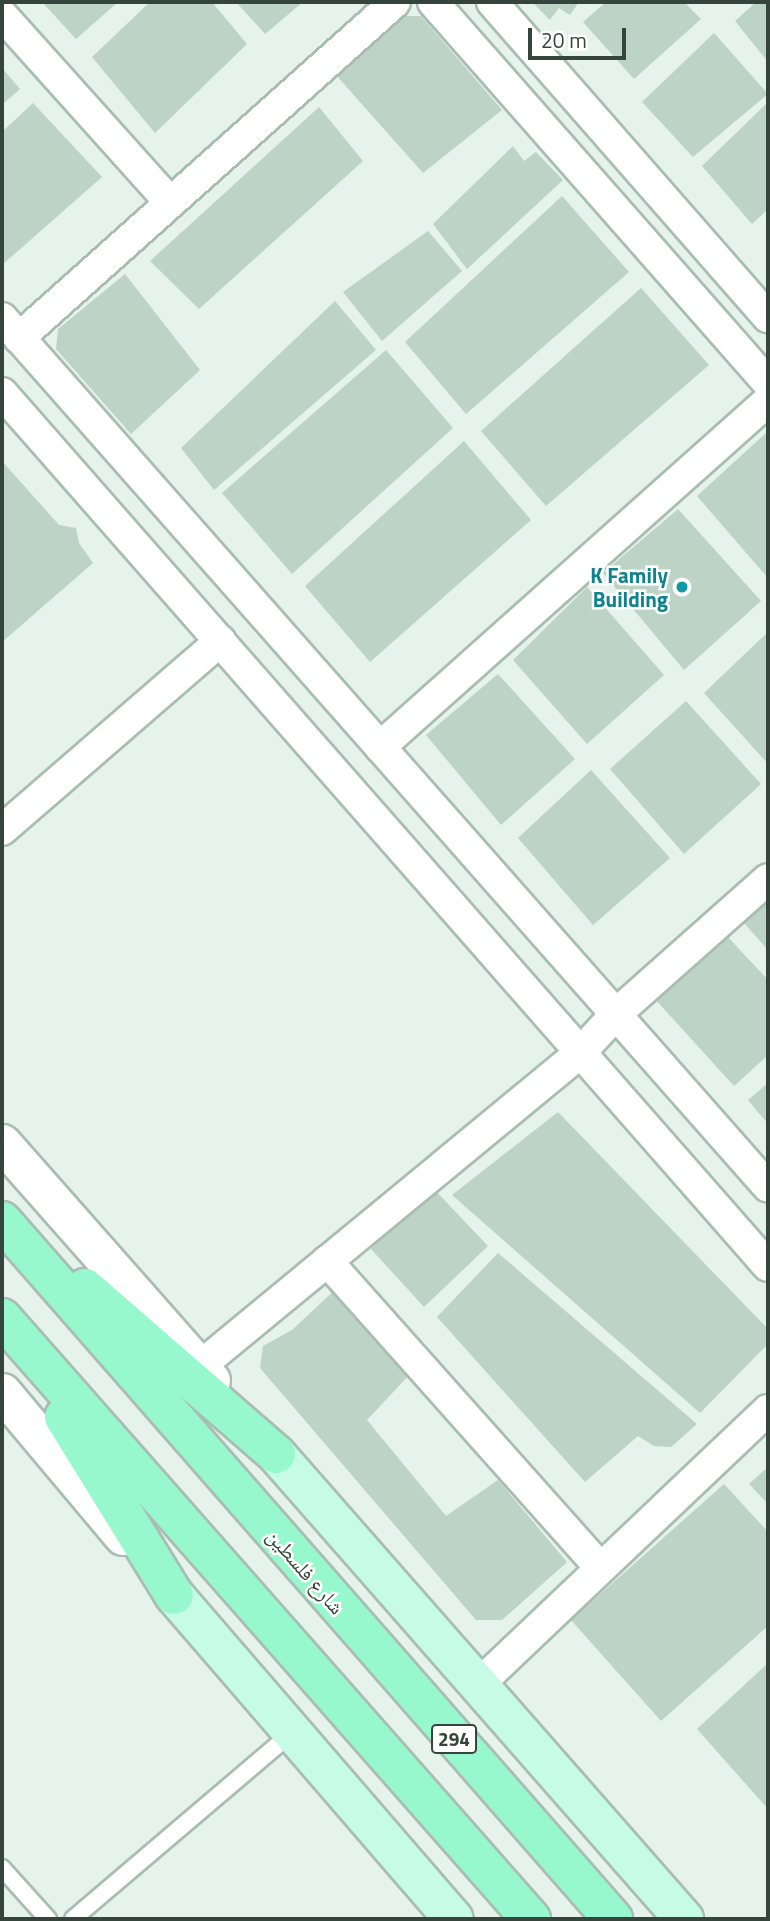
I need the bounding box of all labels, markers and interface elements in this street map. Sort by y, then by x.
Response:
scale bar [532,14,630,58]
text: 20 m [541,24,587,56]
place label: K Family Building [590,562,668,612]
marker: K Family Building [674,579,690,595]
street label: شارع فلسطين [262,1523,350,1619]
road number: 294 [430,1723,478,1754]

